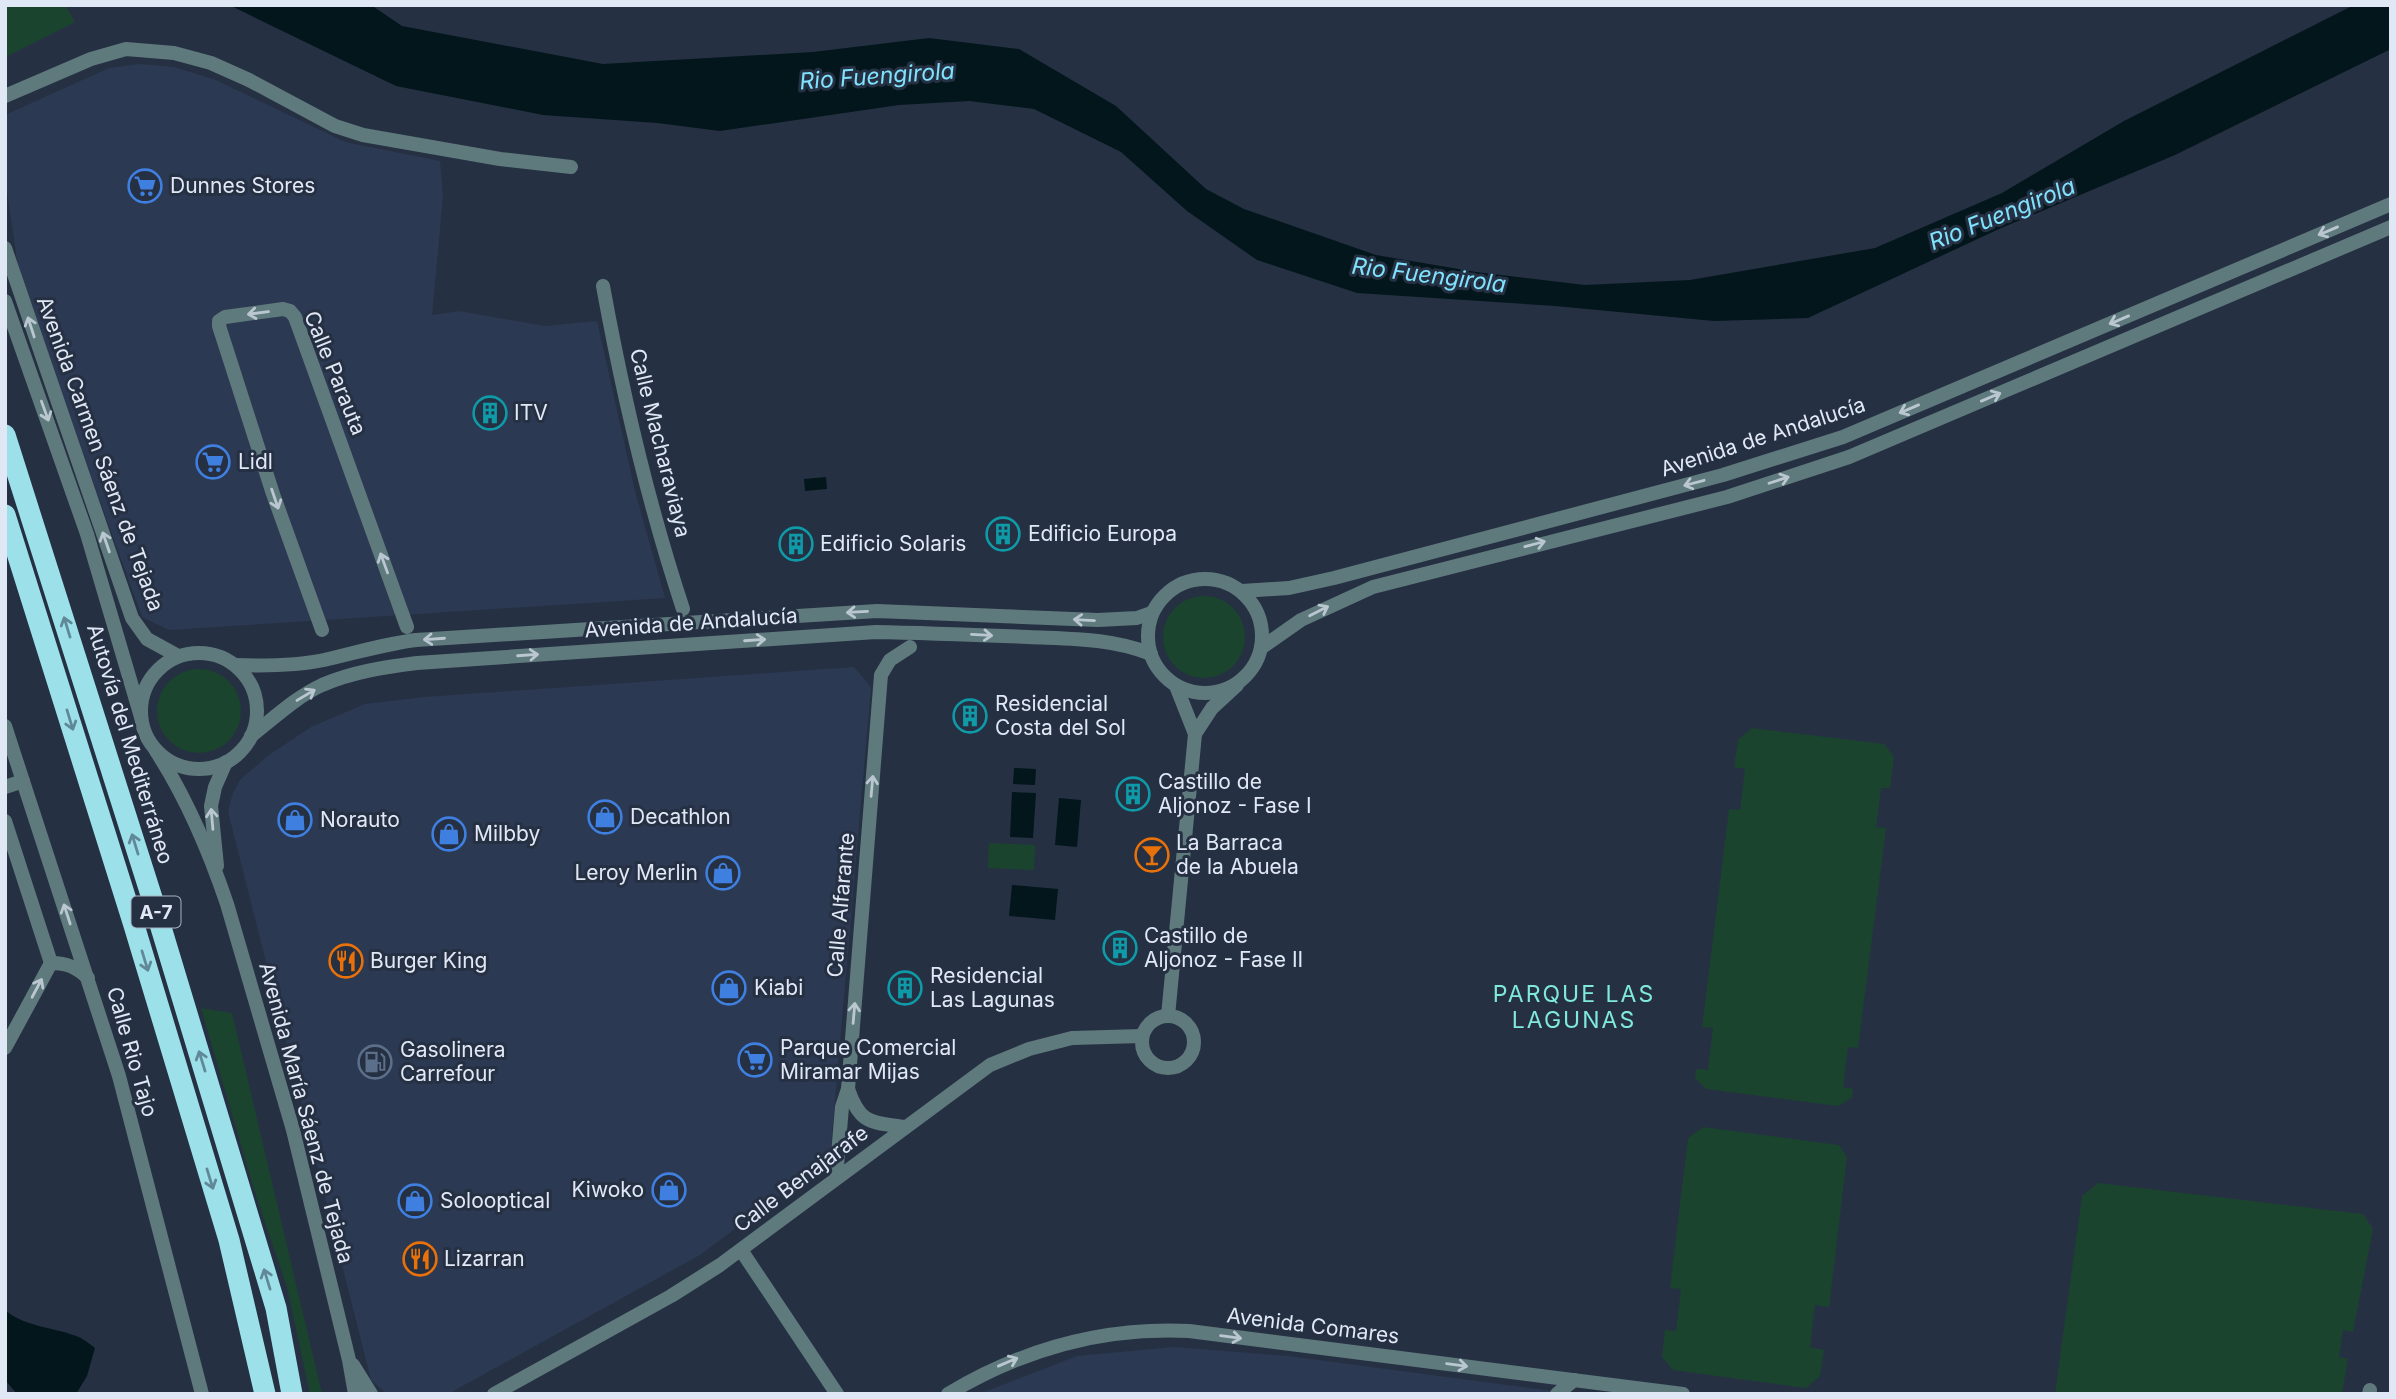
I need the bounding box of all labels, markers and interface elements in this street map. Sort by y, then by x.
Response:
water label: Rio Fuengirola [799,57,955,95]
supermarket icon: Dunnes Stores [126,167,164,205]
water label: Rio Fuengirola [1925,172,2079,256]
place label: Dunnes Stores [170,173,315,198]
one-way arrow [2318,225,2339,238]
water label: Rio Fuengirola [1350,252,1508,298]
street label: Avenida Carmen Sáenz de Tejada [32,293,169,615]
one-way arrow [247,306,270,319]
street label: Calle Parauta [299,307,372,438]
one-way arrow [2108,314,2130,327]
one-way arrow [24,316,37,338]
street label: Calle Macharaviaya [625,346,696,540]
one-way arrow [1979,390,2001,403]
street label: Avenida de Andalucía [1657,392,1868,481]
building icon: ITV [471,394,509,432]
one-way arrow [40,399,52,421]
place label: ITV [514,400,548,425]
one-way arrow [1899,403,1921,416]
supermarket icon: Lidl [194,443,232,481]
place label: Lidl [238,449,273,474]
one-way arrow [1768,472,1790,485]
one-way arrow [1684,477,1706,490]
one-way arrow [270,487,282,509]
building icon: Edificio Europa [984,515,1022,553]
place label: Edificio Europa [1028,521,1177,546]
building icon: Edificio Solaris [777,525,815,563]
one-way arrow [99,531,111,553]
place label: Edificio Solaris [820,531,966,556]
one-way arrow [1524,537,1546,550]
one-way arrow [377,552,389,574]
street label: Avenida de Andalucía [584,603,798,642]
one-way arrow [1308,604,1329,618]
one-way arrow [846,606,869,619]
one-way arrow [1073,613,1096,626]
one-way arrow [60,616,73,638]
street label: Autovía del Mediterráneo [82,621,179,867]
one-way arrow [970,629,992,642]
one-way arrow [423,633,446,646]
one-way arrow [743,633,765,646]
one-way arrow [516,648,538,661]
one-way arrow [295,687,315,701]
place label: Residencial Costa del Sol [995,691,1126,740]
building icon: Residencial Costa del Sol [951,697,989,735]
one-way arrow [65,709,77,731]
place label: Castillo de Aljonoz - Fase I [1158,769,1312,818]
one-way arrow [866,775,879,798]
building icon: Castillo de Aljonoz - Fase I [1114,775,1152,813]
shop icon: Decathlon [586,798,624,836]
shop icon: Norauto [276,801,314,839]
place label: Decathlon [630,804,731,829]
place label: Norauto [320,807,400,832]
one-way arrow [206,808,219,831]
shop icon: Milbby [430,815,468,853]
place label: Milbby [474,821,540,846]
place label: La Barraca de la Abuela [1176,830,1299,879]
street label: Calle Alfarante [822,832,859,978]
one-way arrow [128,833,141,855]
bar icon: La Barraca de la Abuela [1133,836,1171,874]
shop icon: Leroy Merlin [704,854,742,892]
place label: Leroy Merlin [574,860,698,885]
road number: A-7 [132,896,180,928]
one-way arrow [60,903,72,925]
place label: Castillo de Aljonoz - Fase II [1144,923,1303,972]
building icon: Castillo de Aljonoz - Fase II [1101,929,1139,967]
restaurant icon: Burger King [327,942,365,980]
place label: Burger King [370,948,487,973]
one-way arrow [139,950,152,972]
street label: Avenida María Sáenz de Tejada [254,960,359,1266]
place label: Residencial Las Lagunas [930,963,1055,1012]
shop icon: Kiabi [710,969,748,1007]
building icon: Residencial Las Lagunas [886,969,924,1007]
place label: Kiabi [754,975,803,1000]
one-way arrow [31,978,45,999]
district label: PARQUE LAS LAGUNAS [1493,980,1655,1034]
street label: Calle Rio Tajo [102,984,163,1120]
one-way arrow [848,1002,861,1025]
place label: Parque Comercial Miramar Mijas [780,1035,956,1084]
place label: Gasolinera Carrefour [400,1037,506,1086]
supermarket icon: Parque Comercial Miramar Mijas [736,1041,774,1079]
fuel station icon: Gasolinera Carrefour [356,1043,394,1081]
one-way arrow [194,1051,207,1073]
street label: Calle Benajarafe [729,1120,873,1237]
one-way arrow [205,1167,218,1189]
shop icon: Kiwoko [650,1171,688,1209]
place label: Kiwoko [571,1177,644,1202]
shop icon: Solooptical [396,1182,434,1220]
place label: Solooptical [440,1188,550,1213]
restaurant icon: Lizarran [401,1240,439,1278]
place label: Lizarran [444,1246,525,1271]
one-way arrow [260,1268,273,1290]
street label: Avenida Comares [1225,1303,1401,1348]
one-way arrow [1219,1330,1242,1343]
one-way arrow [997,1355,1018,1368]
one-way arrow [1445,1359,1468,1372]

